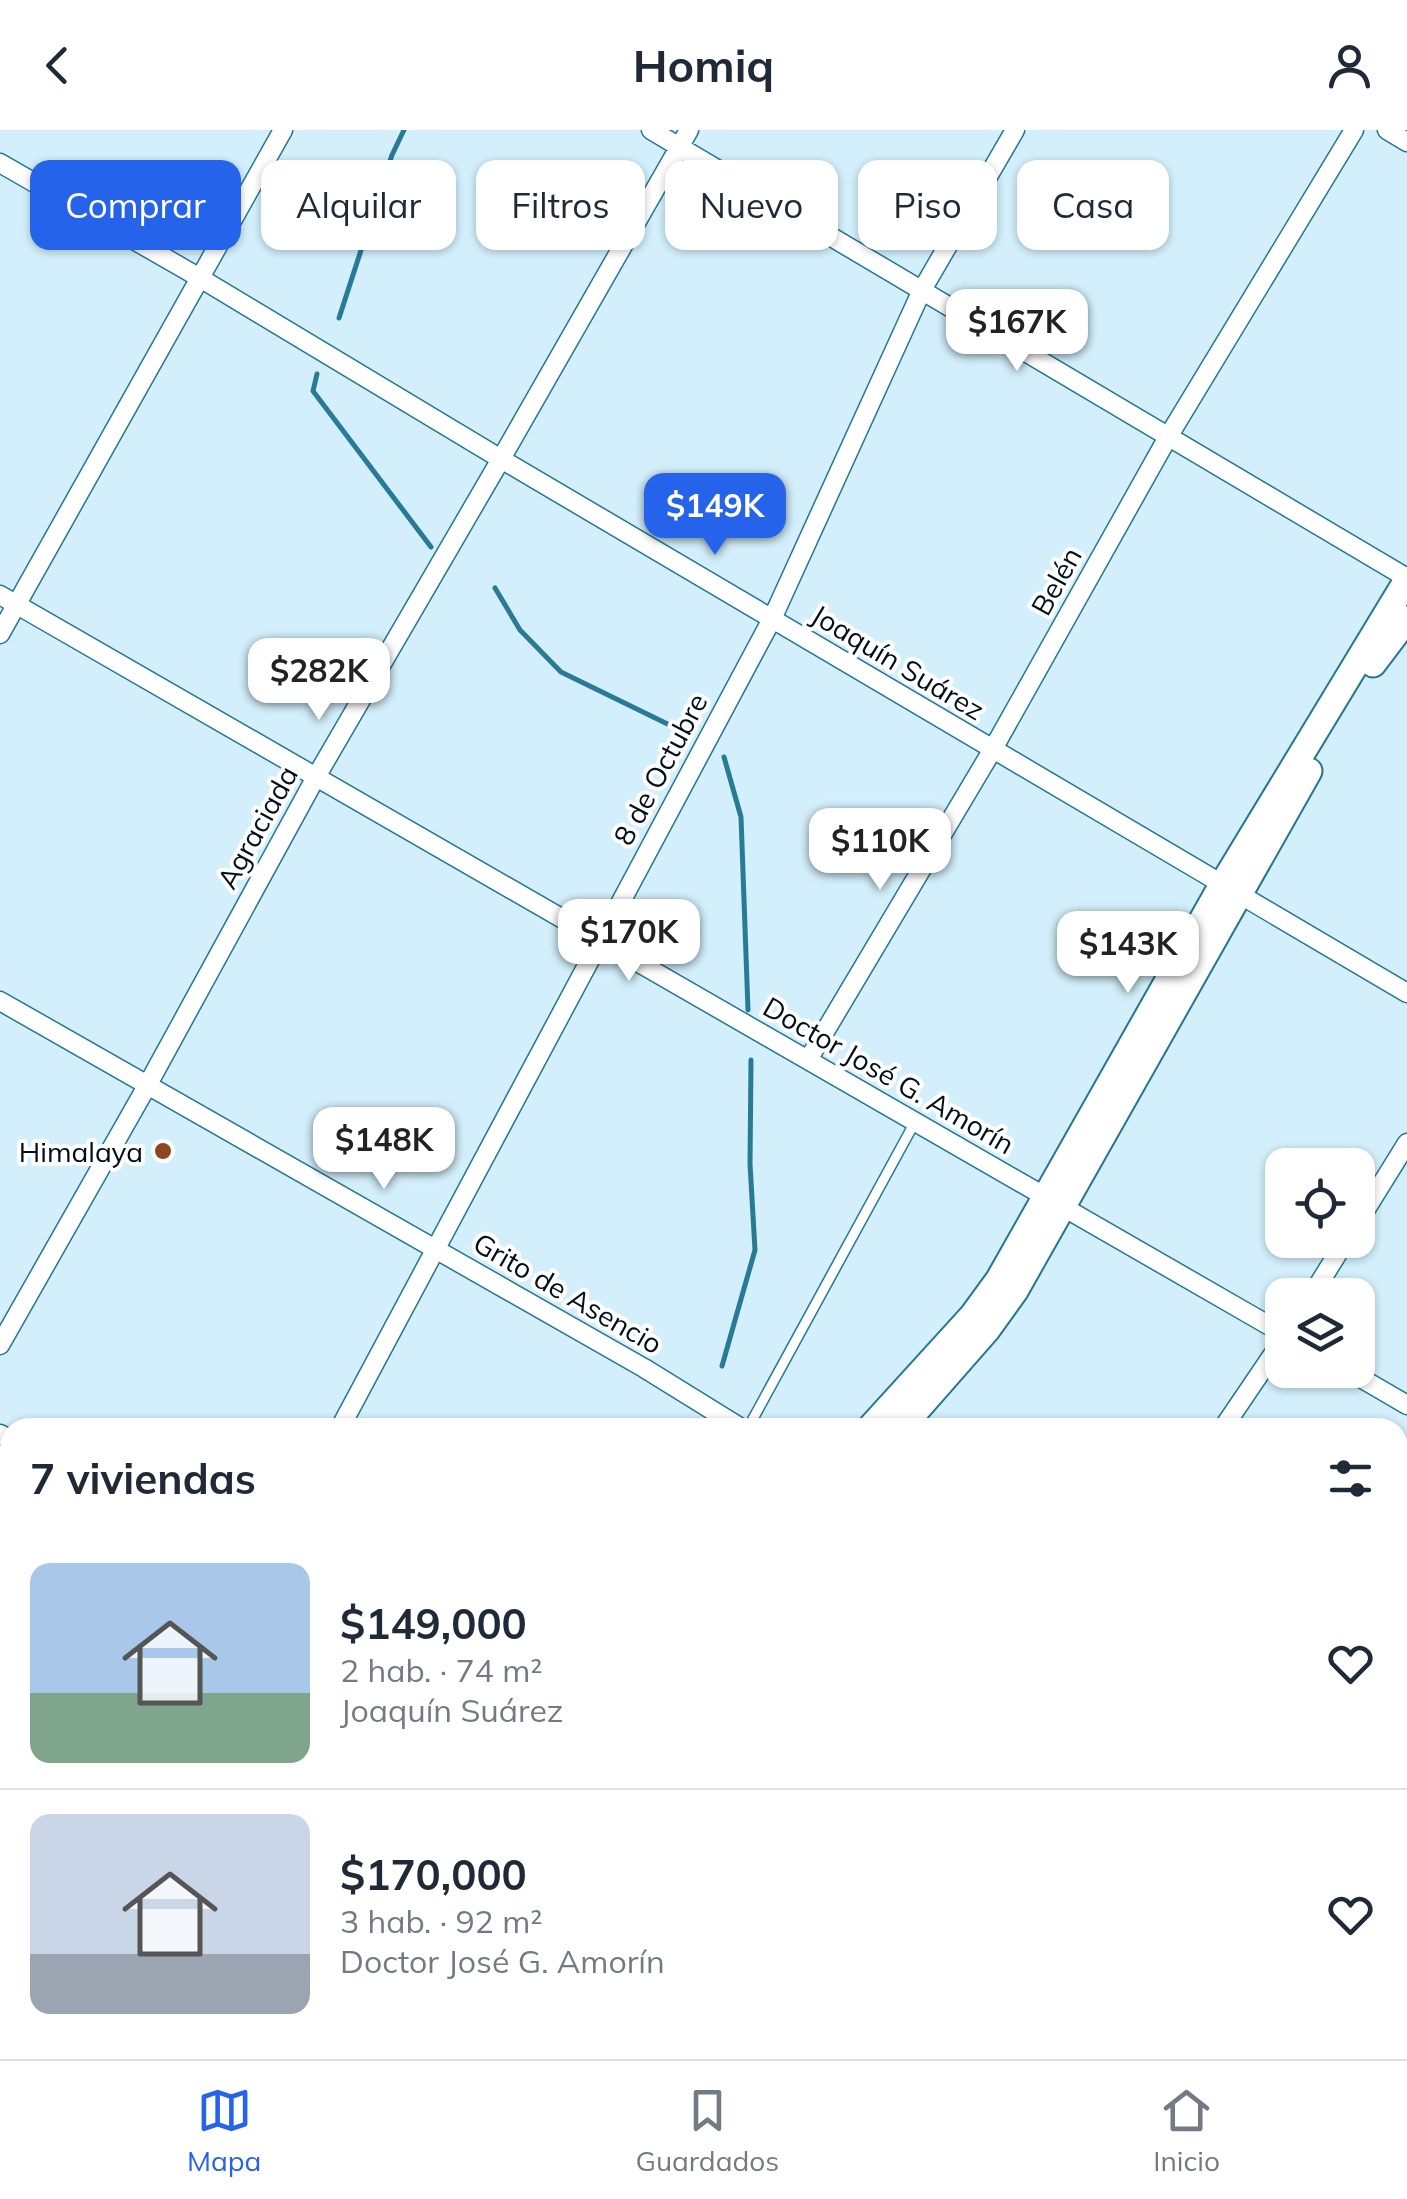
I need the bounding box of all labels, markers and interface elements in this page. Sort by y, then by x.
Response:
text: Homiq [633,37,774,93]
icon: back [30,38,85,93]
icon: person [1322,38,1377,93]
chip: Comprar [30,160,241,250]
chip: Alquilar [261,160,456,250]
chip: Filtros [476,160,645,250]
chip: Nuevo [665,160,838,250]
chip: Piso [858,160,997,250]
chip: Casa [1017,160,1169,250]
pin: $167K [947,289,1087,374]
text: $167K [968,301,1066,341]
pin: $149K [645,473,785,558]
text: $149K [666,485,764,525]
street label: Belén [1023,541,1089,621]
street label: Joaquín Suárez [805,597,991,727]
pin: $282K [249,638,389,723]
text: $282K [270,650,368,690]
street label: 8 de Octubre [605,687,715,851]
street label: Agraciada [209,759,305,895]
pin: $110K [810,808,950,893]
text: $110K [831,820,929,860]
pin: $170K [559,899,699,984]
text: $170K [580,911,678,951]
pin: $143K [1058,911,1198,996]
text: $143K [1079,923,1177,963]
street label: Doctor José G. Amorín [757,989,1021,1161]
pin: $148K [314,1107,454,1192]
text: $148K [335,1119,433,1159]
place label: Himalaya [19,1134,143,1169]
marker: Himalaya [152,1140,174,1162]
map controls [1265,1148,1375,1388]
button: locate [1265,1148,1375,1258]
street label: Grito de Asencio [467,1225,669,1361]
button: layers [1265,1278,1375,1388]
icon: filters [1323,1451,1378,1506]
text: 7 viviendas [30,1452,256,1505]
text: $149,000 [340,1597,527,1650]
icon: home [110,1603,230,1723]
icon: heart [1323,1636,1378,1691]
text: 2 hab. · 74 m² [340,1650,542,1690]
text: Joaquín Suárez [340,1690,563,1730]
text: $170,000 [340,1848,527,1901]
icon: home [110,1854,230,1974]
icon: heart [1323,1887,1378,1942]
text: 3 hab. · 92 m² [340,1901,542,1941]
text: Doctor José G. Amorín [340,1941,665,1981]
tab: Mapa [187,2083,261,2178]
tab: Guardados [635,2083,779,2178]
tab: Inicio [1153,2083,1220,2178]

